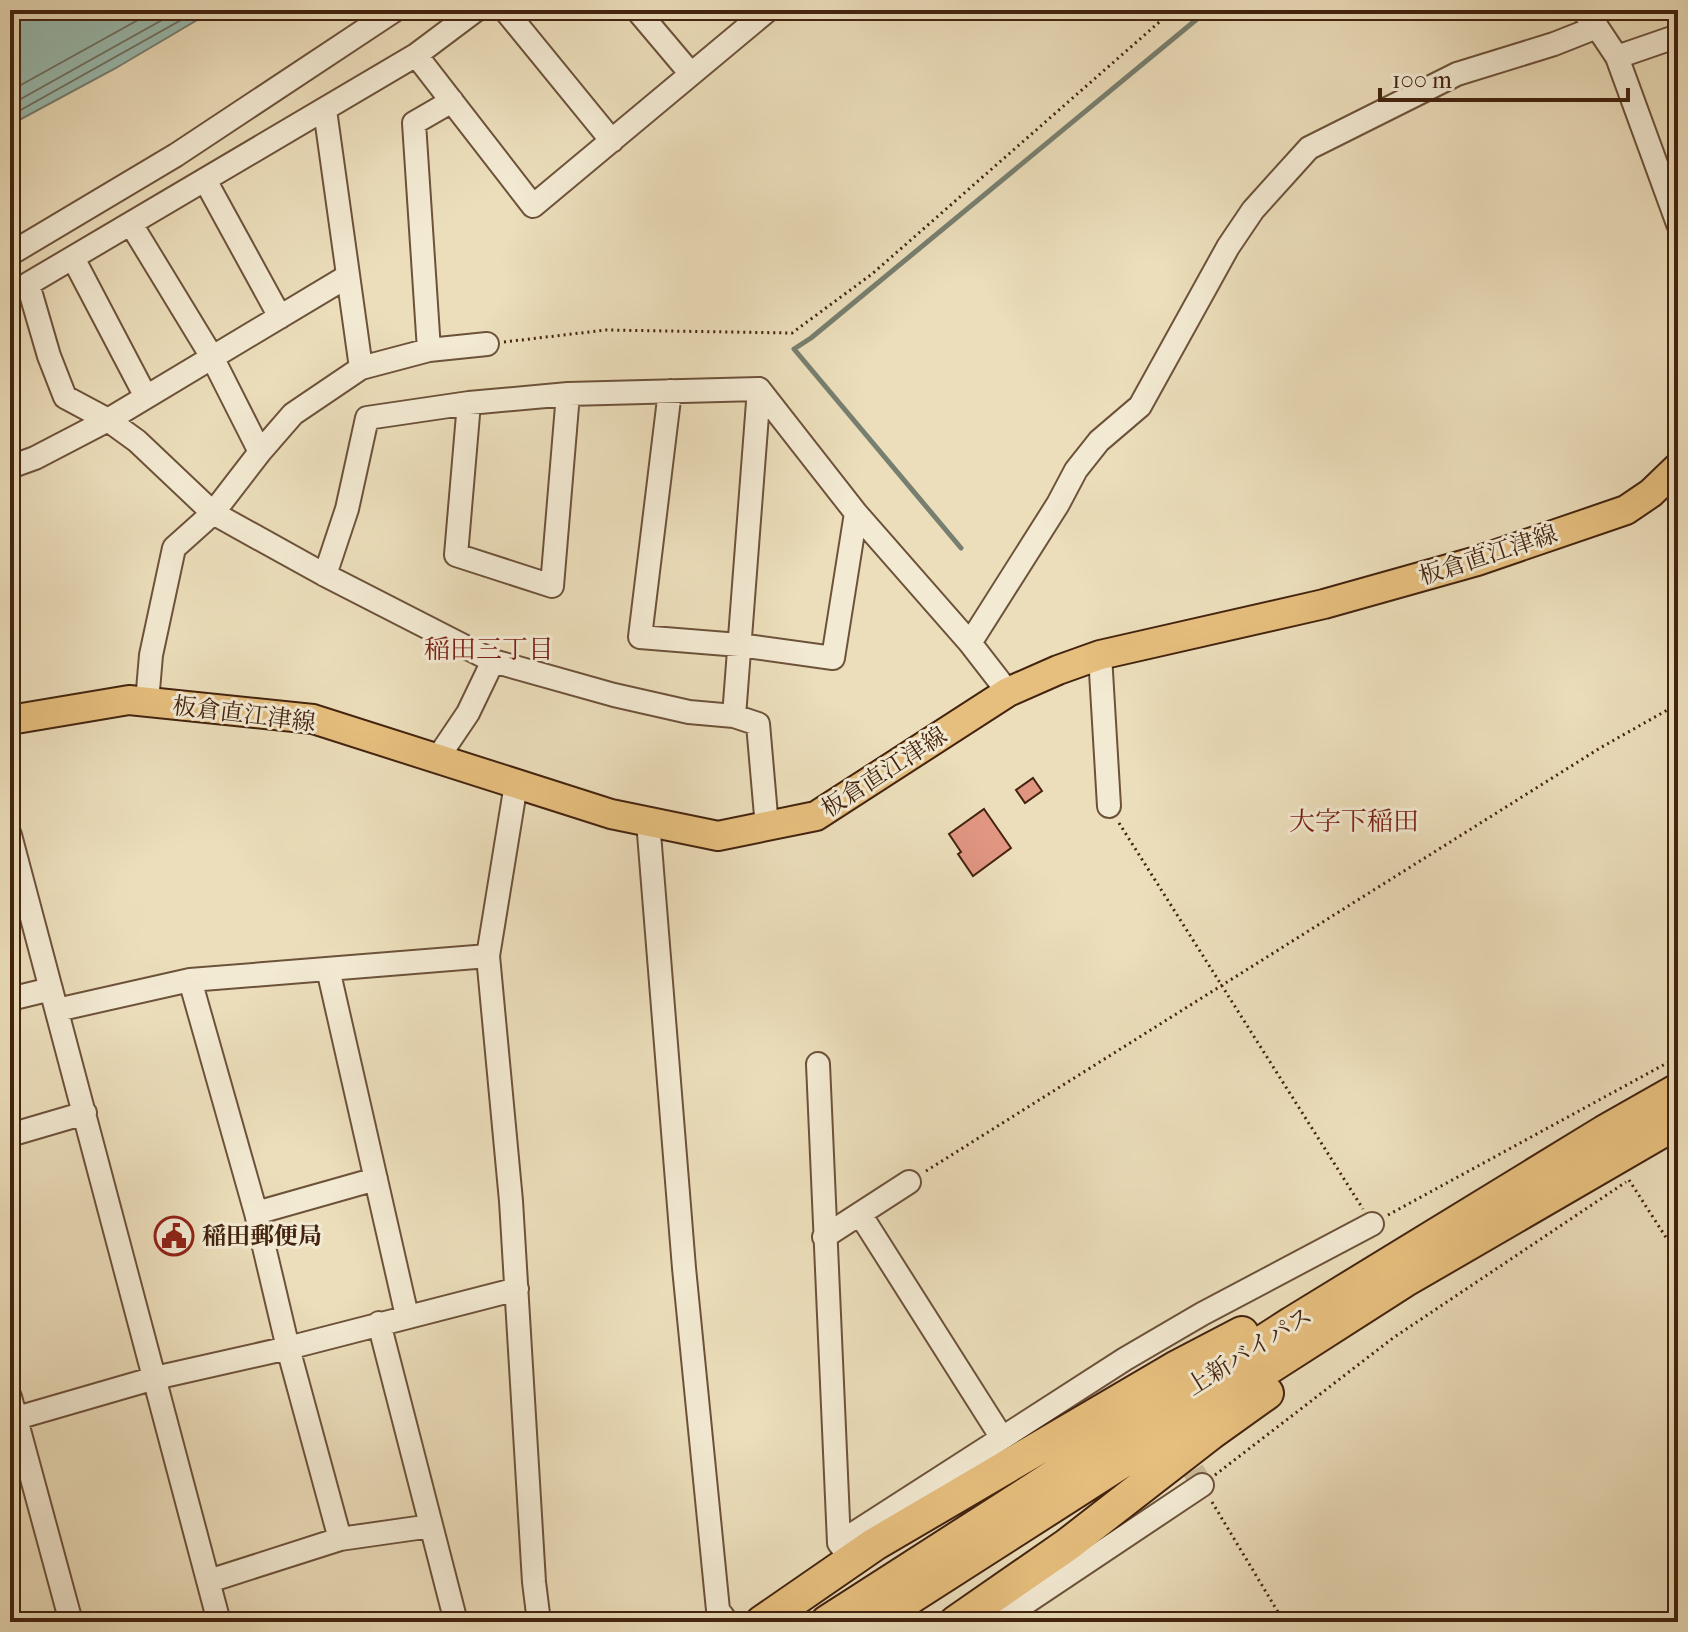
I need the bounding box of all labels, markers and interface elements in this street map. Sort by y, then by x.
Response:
scale bar [1380,52,1628,102]
text: 100 m [1392,66,1452,94]
street label: 板倉直江津線 [1415,519,1561,591]
district label: 稲田三丁目 [424,634,554,665]
street label: 板倉直江津線 [171,691,317,737]
street label: 板倉直江津線 [816,721,952,823]
district label: 大字下稲田 [1289,806,1419,837]
public building icon: 稲田郵便局 [153,1215,195,1257]
place label: 稲田郵便局 [202,1222,322,1250]
street label: 上新バイパス [1181,1301,1317,1401]

